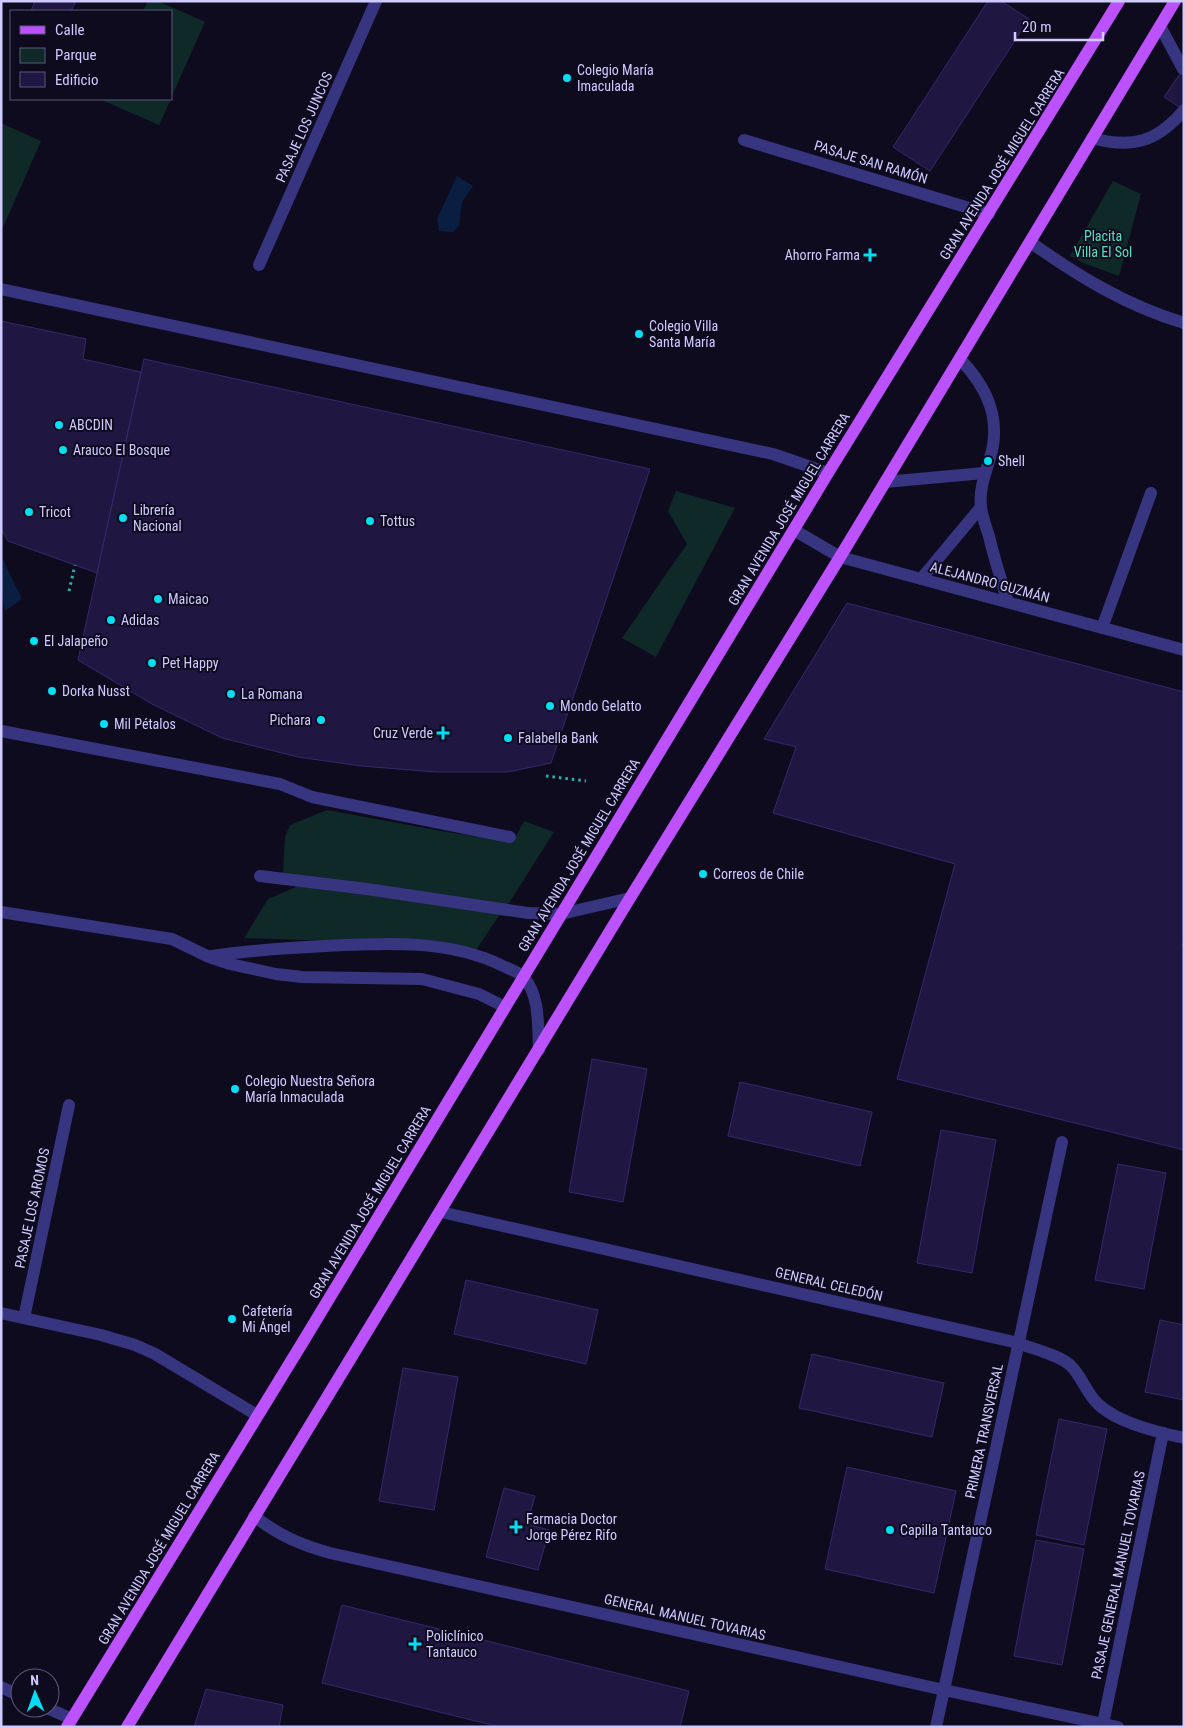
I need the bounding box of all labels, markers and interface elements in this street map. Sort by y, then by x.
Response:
legend [10,10,172,100]
scale bar [1015,10,1102,42]
text: 20 m [1022,18,1052,36]
text: Calle [55,21,85,39]
text: Parque [55,46,97,64]
place label: Colegio María Imaculada [577,62,654,94]
street label: GRAN AVENIDA JOSÉ MIGUEL CARRERA [935,65,1068,262]
street label: PASAJE LOS JUNCOS [272,69,336,185]
text: Edificio [55,71,98,89]
marker: Colegio María Imaculada [561,72,573,84]
street label: PASAJE SAN RAMÓN [812,136,930,187]
park label: Placita Villa El Sol [1074,228,1132,260]
place label: Ahorro Farma [785,247,860,263]
marker: Ahorro Farma [864,249,876,261]
place label: Colegio Villa Santa María [649,318,718,350]
marker: Colegio Villa Santa María [633,328,645,340]
street label: GRAN AVENIDA JOSÉ MIGUEL CARRERA [724,409,853,608]
place label: ABCDIN [69,417,113,433]
marker: ABCDIN [53,419,65,431]
place label: Arauco El Bosque [73,442,170,458]
marker: Arauco El Bosque [57,444,69,456]
place label: Shell [998,453,1025,469]
marker: Shell [982,455,994,467]
place label: Librería Nacional [133,502,182,534]
place label: Tricot [39,504,71,520]
marker: Tricot [23,506,35,518]
marker: Librería Nacional [117,512,129,524]
place label: Tottus [380,513,415,529]
marker: Tottus [364,515,376,527]
street label: ALEJANDRO GUZMÁN [929,557,1052,606]
place label: Maicao [168,591,209,607]
marker: Maicao [152,593,164,605]
place label: Adidas [121,612,159,628]
marker: Adidas [105,614,117,626]
place label: El Jalapeño [44,633,108,649]
marker: El Jalapeño [28,635,40,647]
place label: Pet Happy [162,655,219,671]
marker: Pet Happy [146,657,158,669]
place label: Dorka Nusst [62,683,130,699]
marker: Dorka Nusst [46,685,58,697]
place label: La Romana [241,686,303,702]
marker: La Romana [225,688,237,700]
place label: Mondo Gelatto [560,698,642,714]
marker: Mondo Gelatto [544,700,556,712]
place label: Pichara [269,712,311,728]
marker: Pichara [315,714,327,726]
place label: Mil Pétalos [114,716,176,732]
marker: Mil Pétalos [98,718,110,730]
place label: Cruz Verde [373,725,433,741]
marker: Cruz Verde [437,727,449,739]
place label: Falabella Bank [518,730,599,746]
marker: Falabella Bank [502,732,514,744]
street label: GRAN AVENIDA JOSÉ MIGUEL CARRERA [514,755,643,954]
place label: Correos de Chile [713,866,804,882]
marker: Correos de Chile [697,868,709,880]
place label: Colegio Nuestra Señora María Inmaculada [245,1073,375,1105]
marker: Colegio Nuestra Señora María Inmaculada [229,1083,241,1095]
street label: GRAN AVENIDA JOSÉ MIGUEL CARRERA [305,1102,434,1301]
street label: PASAJE LOS AROMOS [11,1146,53,1270]
street label: GENERAL CELEDÓN [774,1263,885,1304]
place label: Cafetería Mi Ángel [242,1303,292,1335]
marker: Cafetería Mi Ángel [226,1313,238,1325]
street label: PRIMERA TRANSVERSAL [962,1362,1006,1500]
street label: GRAN AVENIDA JOSÉ MIGUEL CARRERA [94,1448,223,1647]
street label: PASAJE GENERAL MANUEL TOVARIAS [1088,1469,1148,1681]
place label: Farmacia Doctor Jorge Pérez Rifo [526,1511,617,1543]
marker: Farmacia Doctor Jorge Pérez Rifo [510,1521,522,1533]
place label: Capilla Tantauco [900,1522,992,1538]
marker: Capilla Tantauco [884,1524,896,1536]
street label: GENERAL MANUEL TOVARIAS [603,1591,767,1643]
place label: Policlínico Tantauco [426,1628,484,1660]
marker: Policlínico Tantauco [408,1637,422,1651]
north arrow [10,1668,60,1718]
text: N [30,1672,39,1688]

